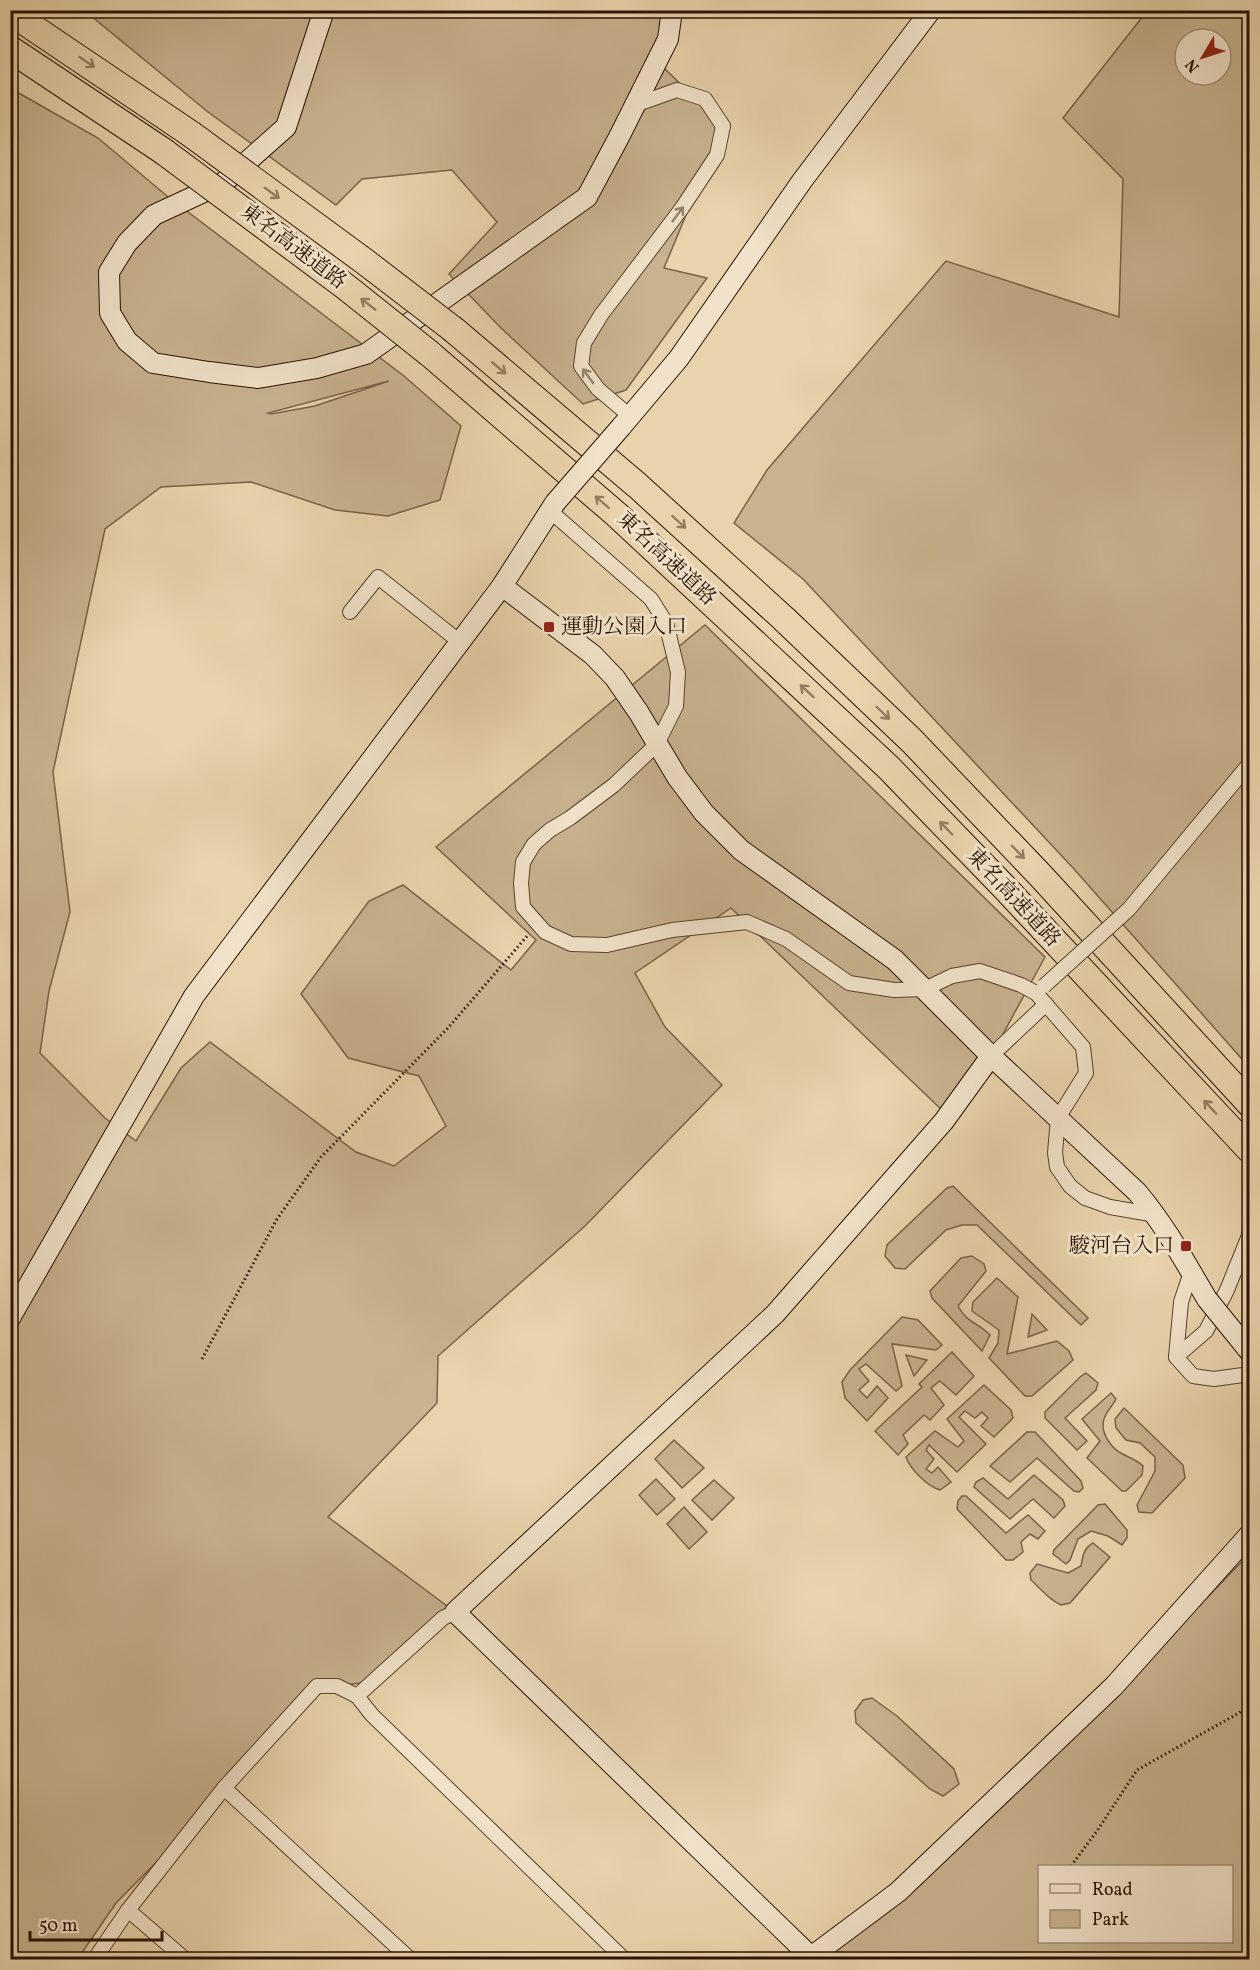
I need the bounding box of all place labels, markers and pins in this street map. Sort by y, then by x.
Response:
place label: 運動公園入口 [561,613,687,642]
marker: 運動公園入口 [542,620,556,634]
place label: 駿河台入口 [1069,1232,1174,1261]
marker: 駿河台入口 [1179,1239,1193,1253]

